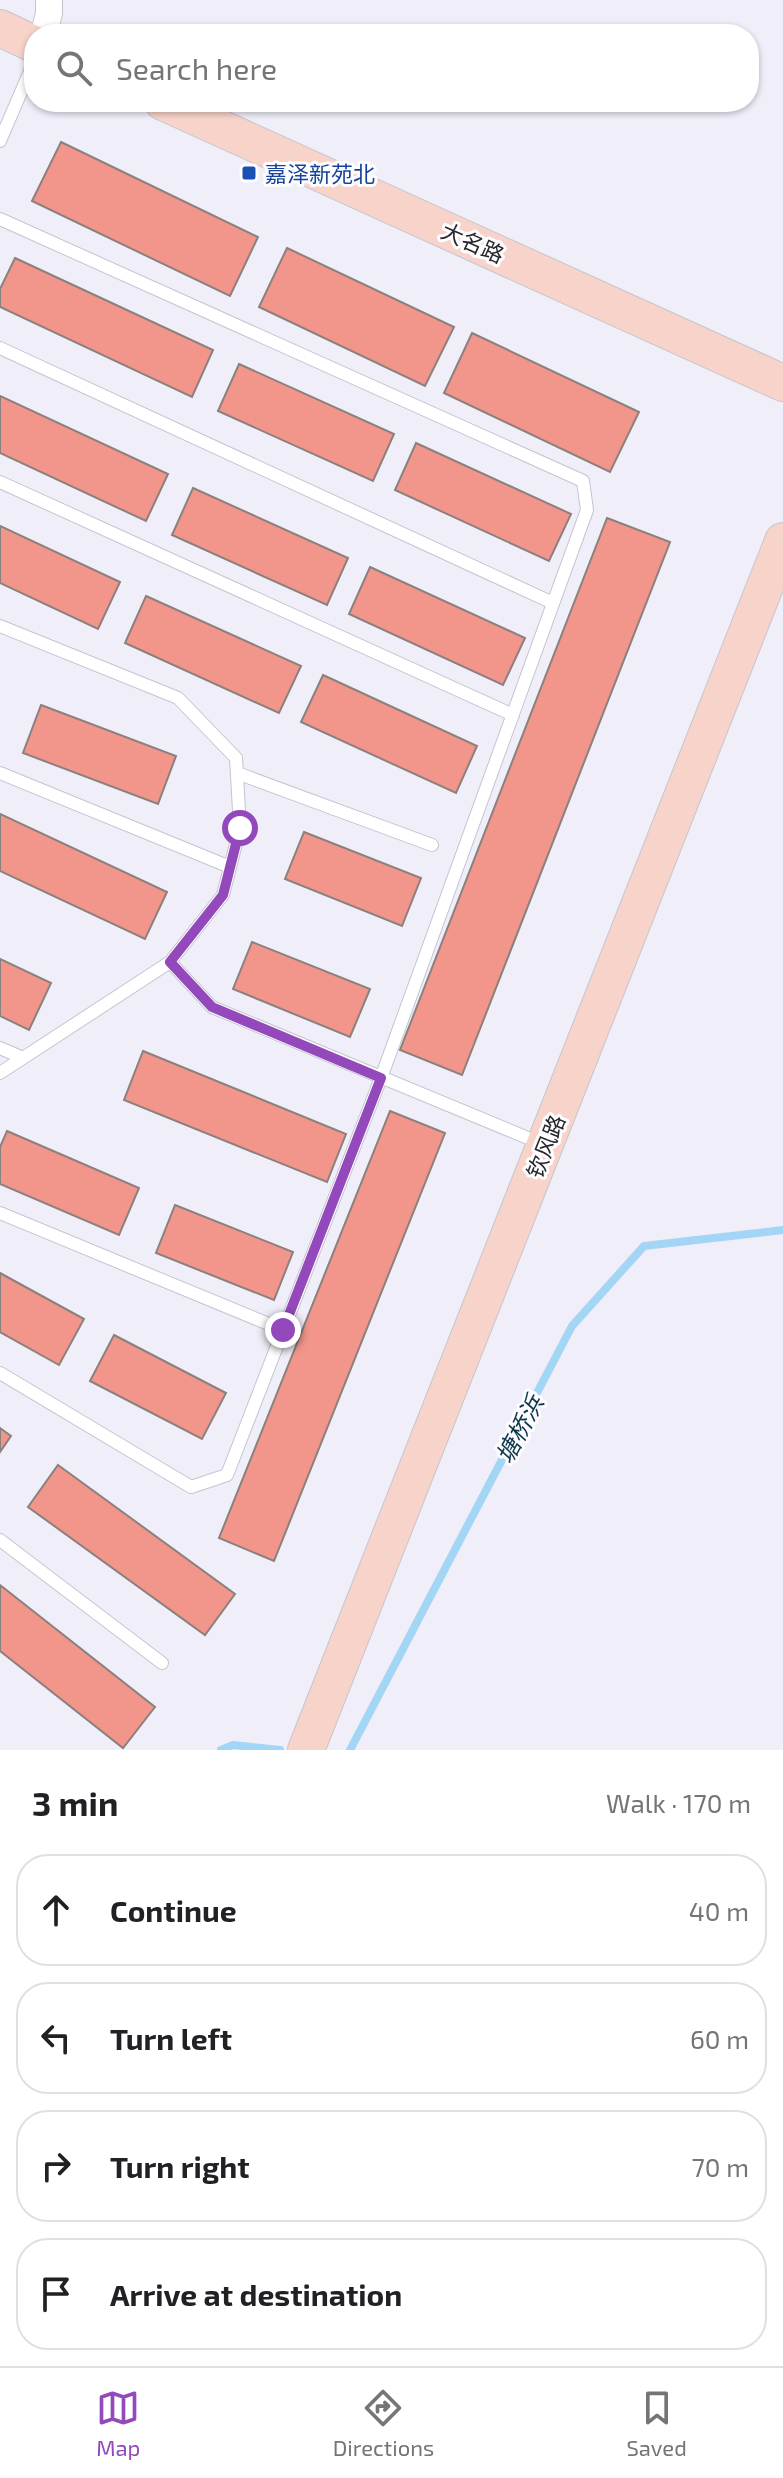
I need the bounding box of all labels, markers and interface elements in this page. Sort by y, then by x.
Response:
search box [24,24,759,112]
icon: search [52,46,96,90]
text: Search here [116,50,277,86]
place label: 嘉泽新苑北 [265,160,375,186]
marker: 嘉泽新苑北 [240,164,258,182]
street label: 大名路 [438,217,508,267]
route start [222,810,258,846]
street label: 钦风路 [521,1111,569,1181]
route end [265,1312,301,1348]
water label: 塘桥浜 [489,1389,550,1468]
text: 3 min [32,1782,118,1823]
text: Walk · 170 m [606,1787,751,1818]
icon: ahead [34,1888,78,1932]
text: Continue [110,1892,237,1928]
text: 40 m [689,1895,749,1926]
icon: left [34,2016,78,2060]
text: Turn left [110,2020,232,2056]
text: 60 m [690,2023,749,2054]
icon: right [34,2144,78,2188]
text: Turn right [110,2148,250,2184]
text: 70 m [691,2151,749,2182]
icon: arrive [34,2272,78,2316]
text: Arrive at destination [110,2276,402,2312]
tab: Map [96,2386,140,2460]
tab: Directions [333,2386,434,2460]
tab: Saved [626,2386,687,2460]

